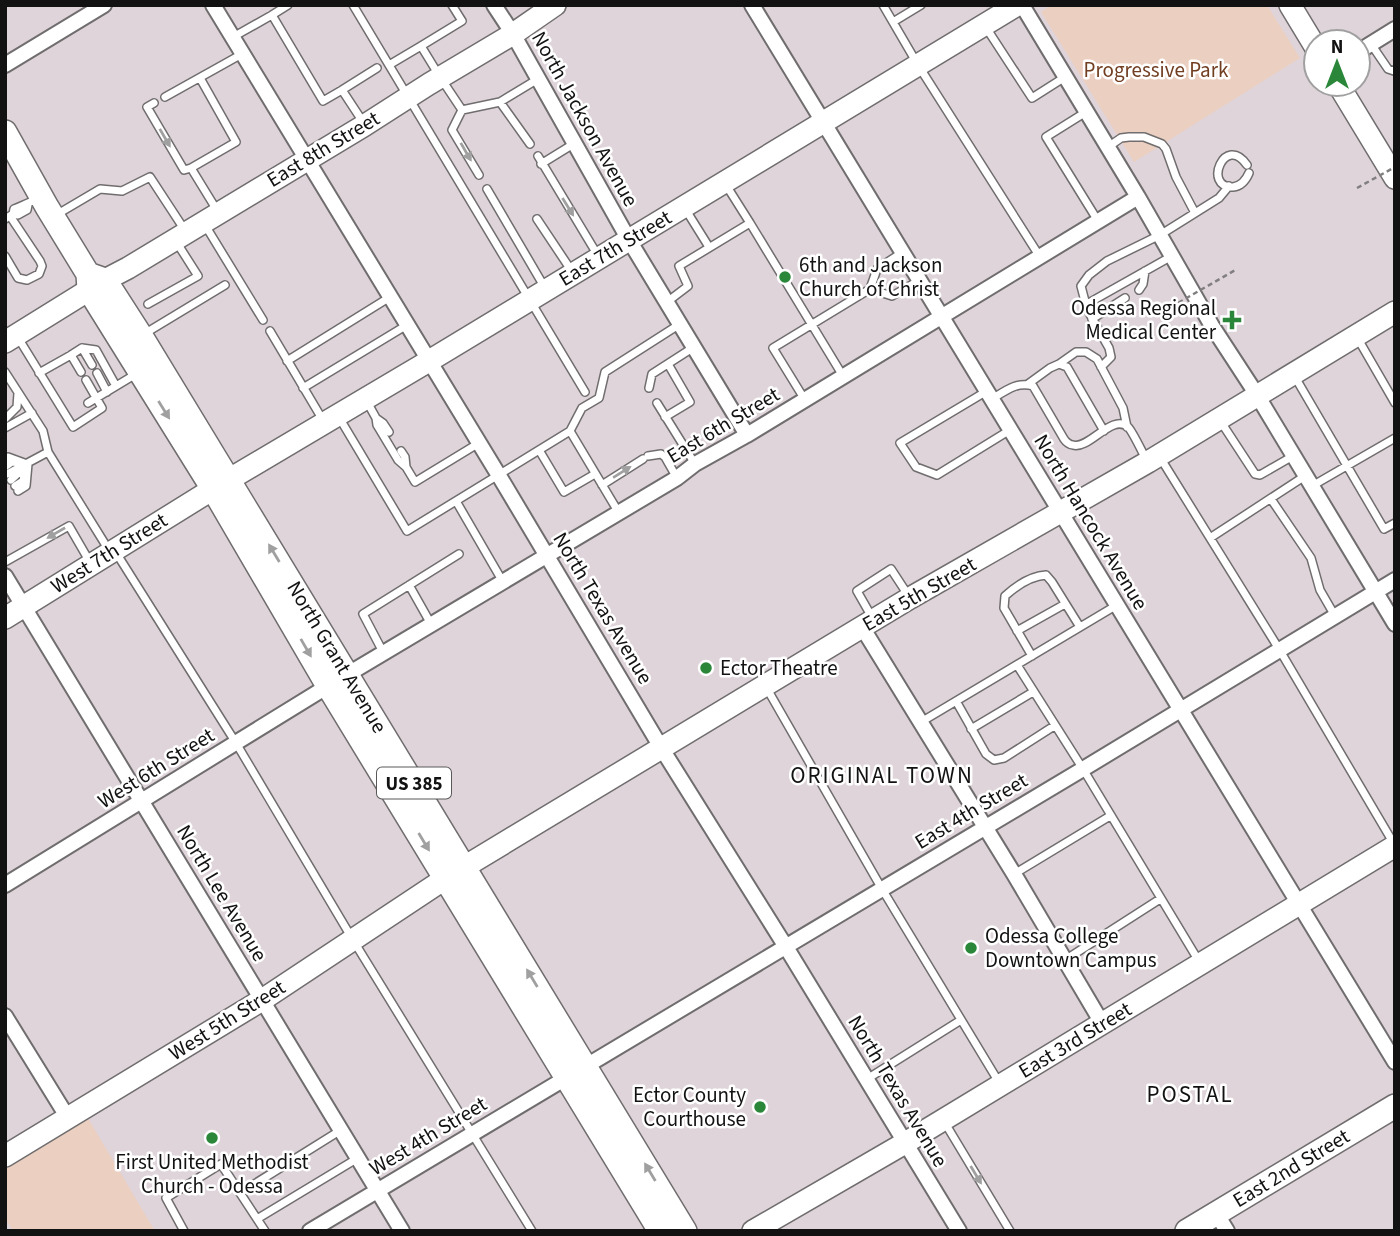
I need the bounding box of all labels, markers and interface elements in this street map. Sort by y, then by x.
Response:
street label: North Jackson Avenue [524,26,646,212]
north arrow [1302,28,1372,98]
text: N [1331,34,1343,61]
park label: Progressive Park [1084,55,1229,85]
street label: East 8th Street [261,103,385,195]
one-way arrow [159,128,171,148]
one-way arrow [459,143,472,162]
one-way arrow [562,198,575,217]
street label: East 7th Street [553,202,677,294]
place label: 6th and Jackson Church of Christ [799,250,942,304]
marker: 6th and Jackson Church of Christ [777,269,793,285]
place label: Odessa Regional Medical Center [1071,293,1217,347]
marker: Odessa Regional Medical Center [1222,310,1242,330]
street label: East 6th Street [661,379,785,471]
one-way arrow [158,401,171,420]
street label: North Hancock Avenue [1027,428,1155,616]
one-way arrow [613,465,632,478]
street label: West 7th Street [45,505,173,601]
street label: North Texas Avenue [546,526,660,690]
one-way arrow [47,527,66,539]
one-way arrow [268,544,281,563]
street label: East 5th Street [856,549,982,639]
street label: North Grant Avenue [280,575,394,739]
one-way arrow [300,638,312,657]
place label: Ector Theatre [720,653,838,683]
marker: Ector Theatre [698,660,714,676]
street label: West 6th Street [92,720,220,816]
district label: ORIGINAL TOWN [790,759,974,792]
street label: East 4th Street [909,765,1033,857]
road number: US 385 [377,768,451,798]
street label: North Lee Avenue [169,819,275,967]
one-way arrow [417,833,430,852]
place label: Odessa College Downtown Campus [985,921,1157,975]
marker: Odessa College Downtown Campus [963,940,979,956]
one-way arrow [526,968,539,988]
street label: West 5th Street [163,972,291,1068]
street label: East 3rd Street [1013,994,1137,1086]
street label: North Texas Avenue [841,1009,955,1173]
district label: POSTAL [1146,1078,1234,1111]
place label: Ector County Courthouse [633,1080,746,1134]
street label: West 4th Street [364,1089,492,1183]
marker: Ector County Courthouse [752,1099,768,1115]
street label: East 2nd Street [1227,1121,1355,1215]
marker: First United Methodist Church - Odessa [204,1130,220,1146]
place label: First United Methodist Church - Odessa [115,1147,309,1201]
one-way arrow [644,1163,656,1182]
one-way arrow [970,1166,983,1185]

